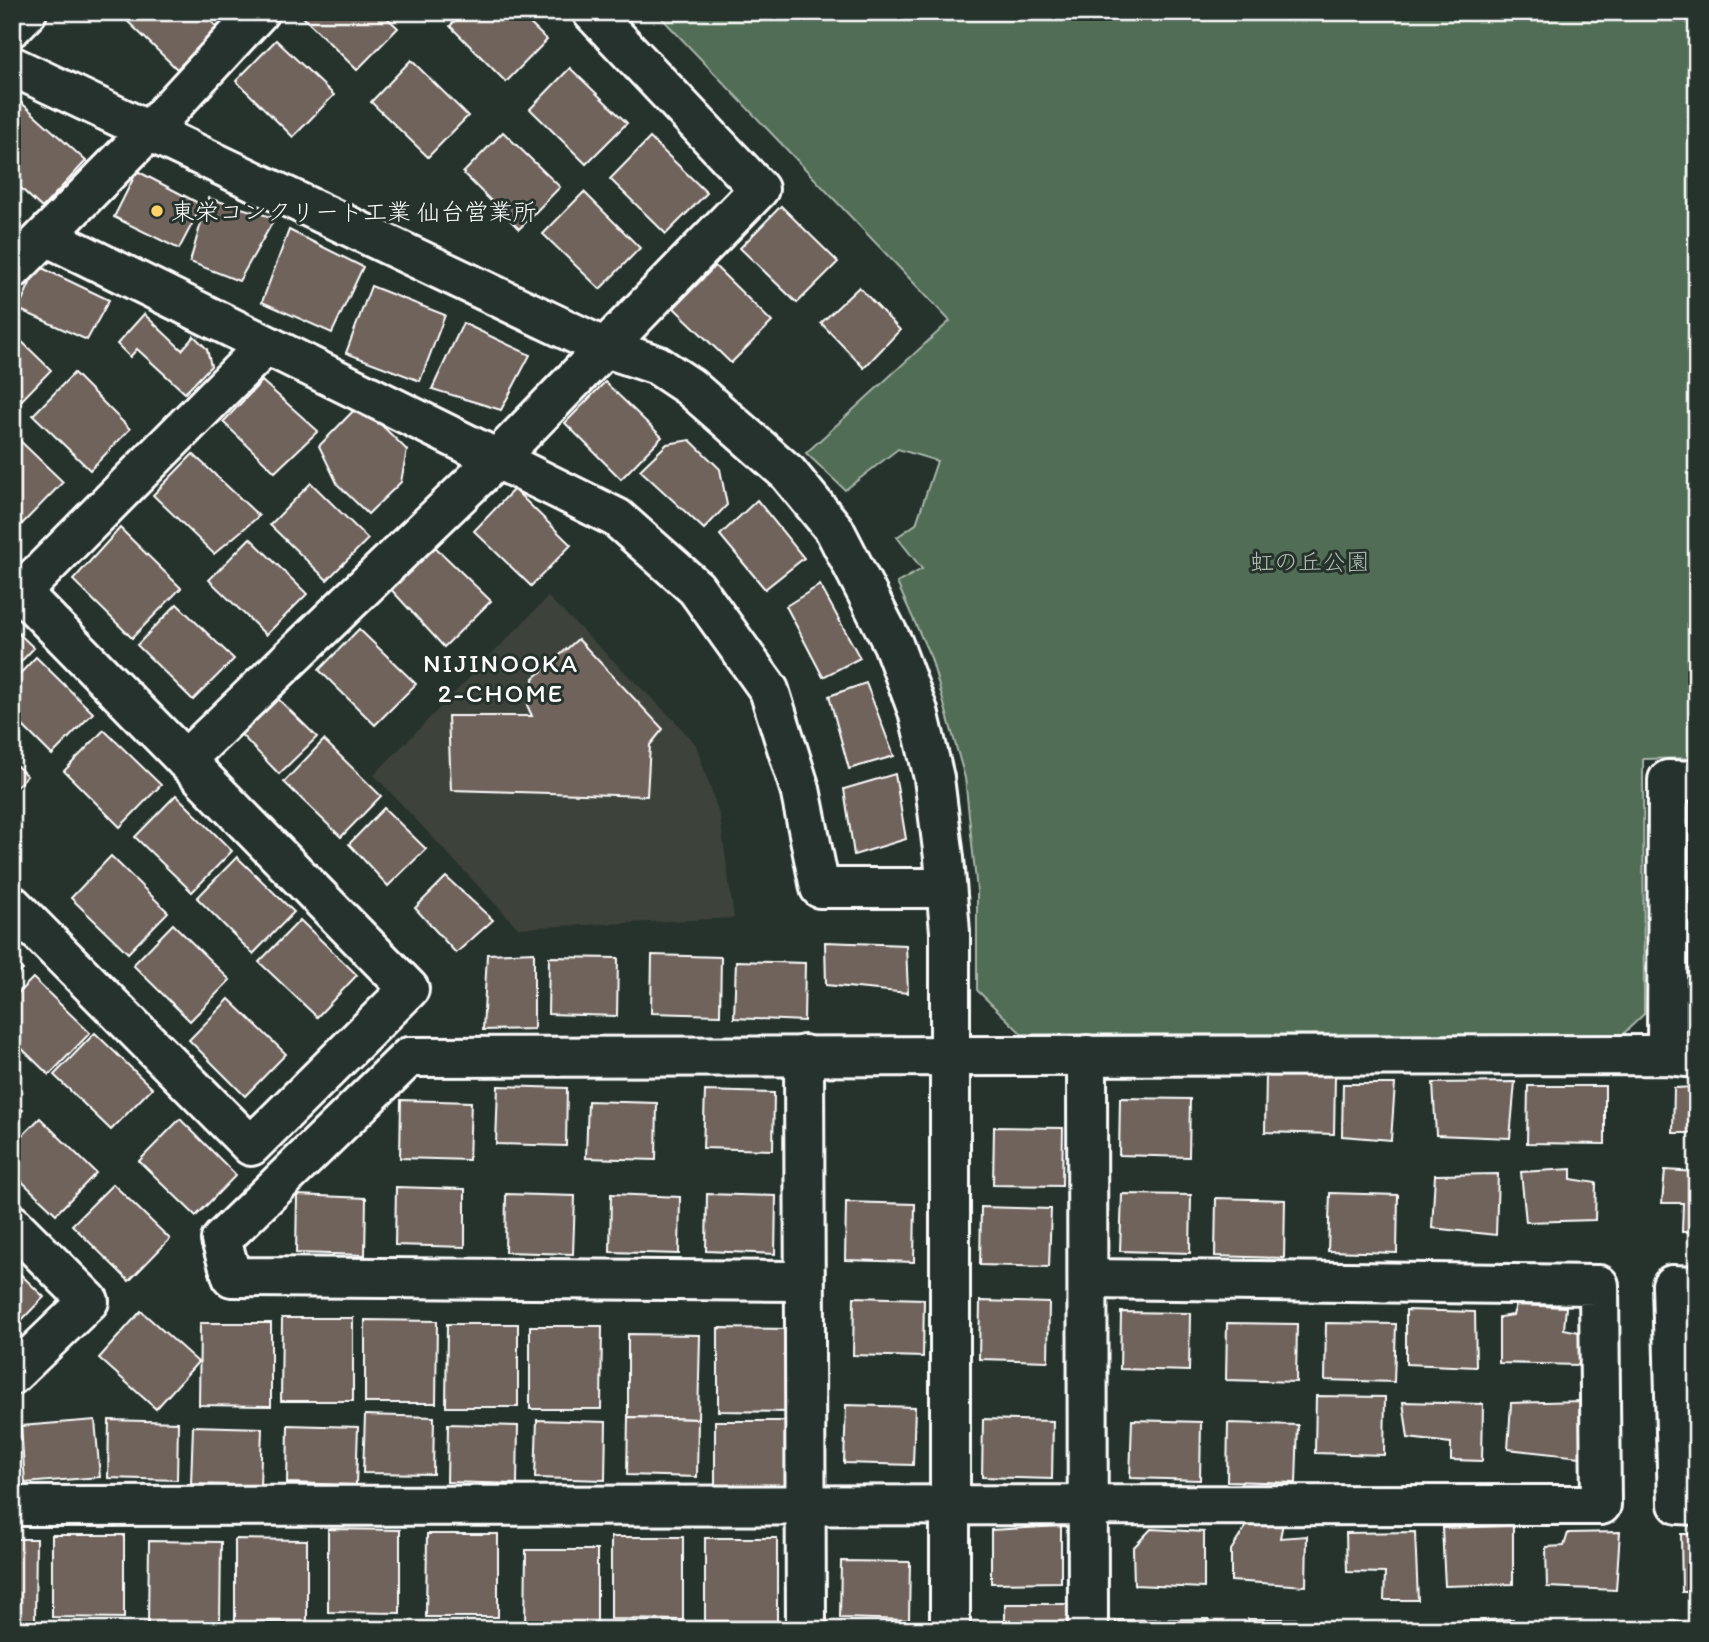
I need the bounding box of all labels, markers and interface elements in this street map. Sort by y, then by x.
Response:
place label: 東栄コンクリート工業 仙台営業所 [171,197,536,226]
marker: 東栄コンクリート工業 仙台営業所 [149,203,165,219]
park label: 虹の丘公園 [1250,547,1370,576]
district label: NIJINOOKA 2-CHOME [423,647,579,709]

